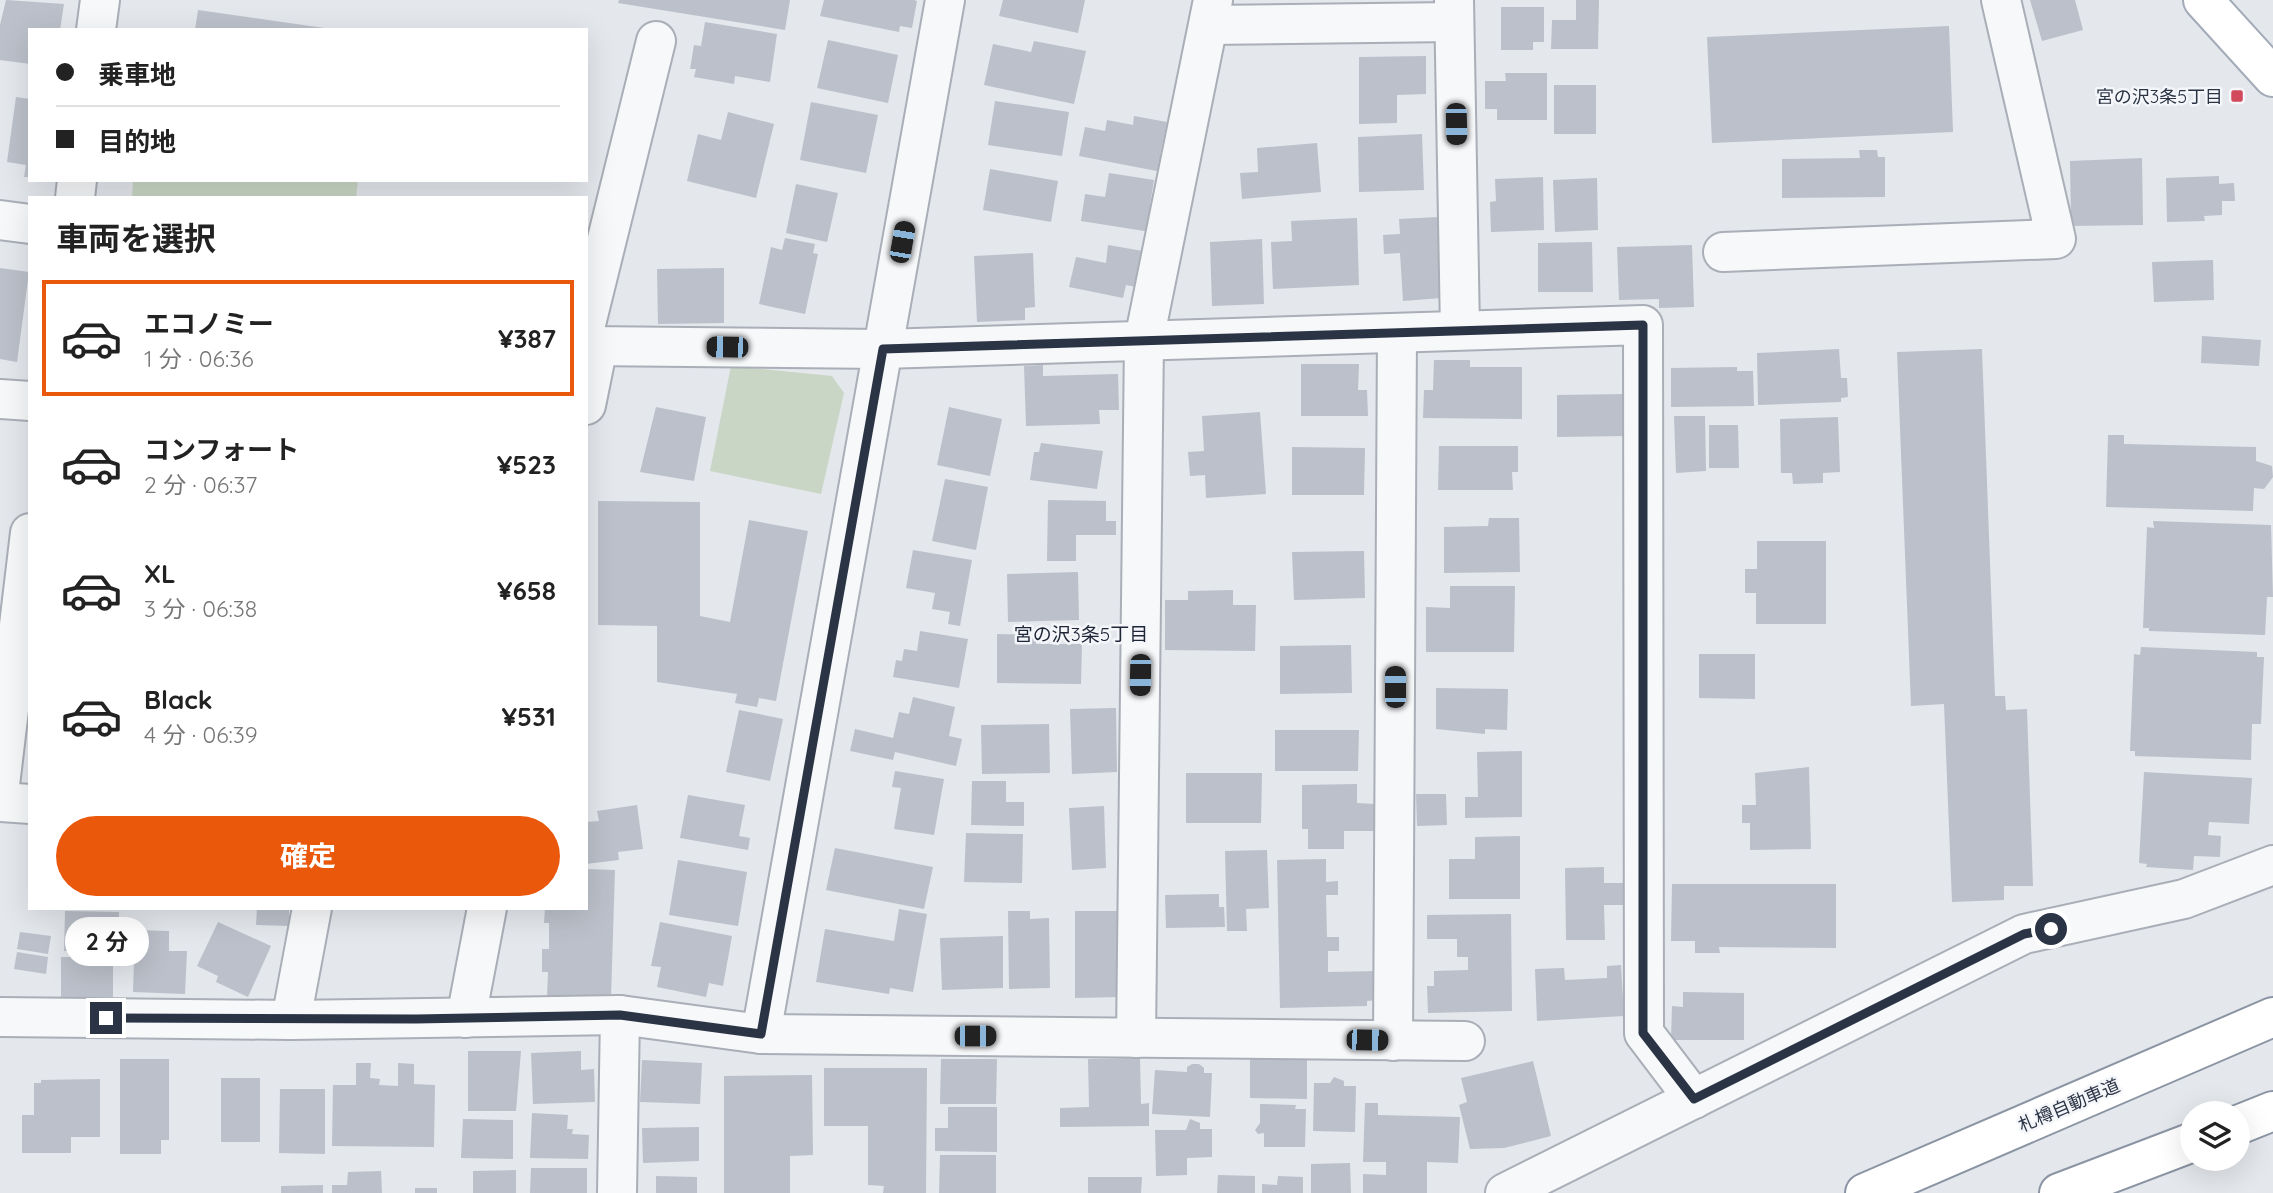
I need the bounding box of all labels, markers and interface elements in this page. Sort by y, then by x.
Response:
text: 乗車地 [98,58,176,91]
place label: 宮の沢3条5丁目 [2096,85,2223,108]
marker: 宮の沢3条5丁目 [2229,88,2245,104]
car [1446,103,1467,145]
text: 目的地 [98,125,176,158]
text: 車両を選択 [56,218,216,258]
car [889,219,916,265]
icon: car [60,307,123,370]
text: エコノミー [144,307,274,340]
text: ¥387 [498,322,556,355]
car [706,336,749,358]
text: 1 分 · 06:36 [144,344,254,373]
icon: car [60,433,123,496]
text: コンフォート [144,433,299,466]
text: ¥523 [497,448,556,481]
text: 2 分 · 06:37 [144,470,257,499]
text: XL [144,557,176,590]
icon: car [60,559,123,622]
text: ¥658 [497,574,556,607]
text: 3 分 · 06:38 [144,594,257,623]
district label: 宮の沢3条5丁目 [1014,622,1148,646]
car [1130,654,1151,696]
car [1385,666,1406,708]
text: Black [144,683,213,716]
icon: car [60,685,123,748]
text: ¥531 [501,700,556,733]
text: 4 分 · 06:39 [144,720,258,749]
button: 確定 [56,816,560,896]
route start [2035,913,2067,945]
callout: 2 分 [64,916,148,965]
text: 2 分 [86,927,128,956]
route end [90,1002,122,1034]
car [955,1026,997,1047]
car [1346,1029,1389,1051]
street label: 札樽自動車道 [2015,1073,2123,1137]
map controls [2180,1101,2250,1171]
button: layers [2180,1101,2250,1171]

